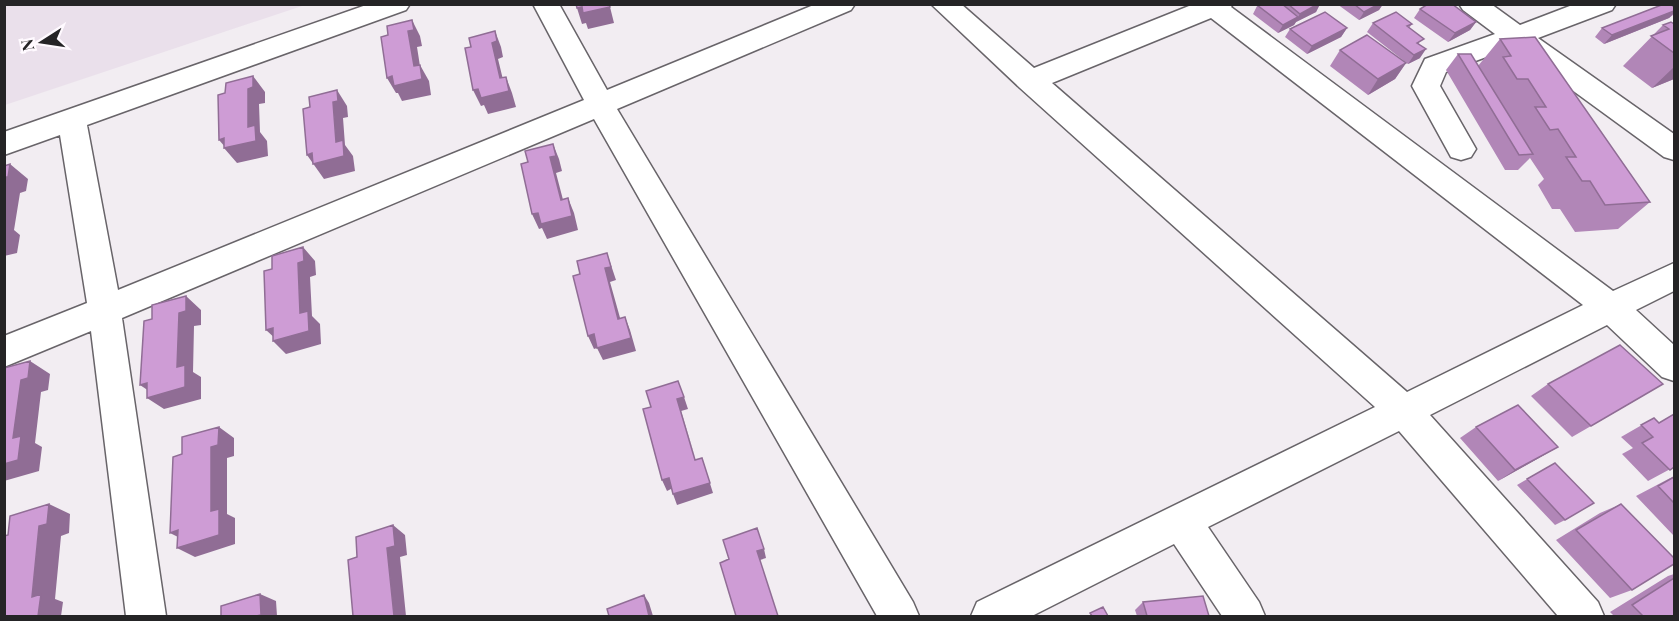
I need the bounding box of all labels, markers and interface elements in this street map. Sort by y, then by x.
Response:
north arrow [12,12,72,72]
text: N [15,37,38,53]

